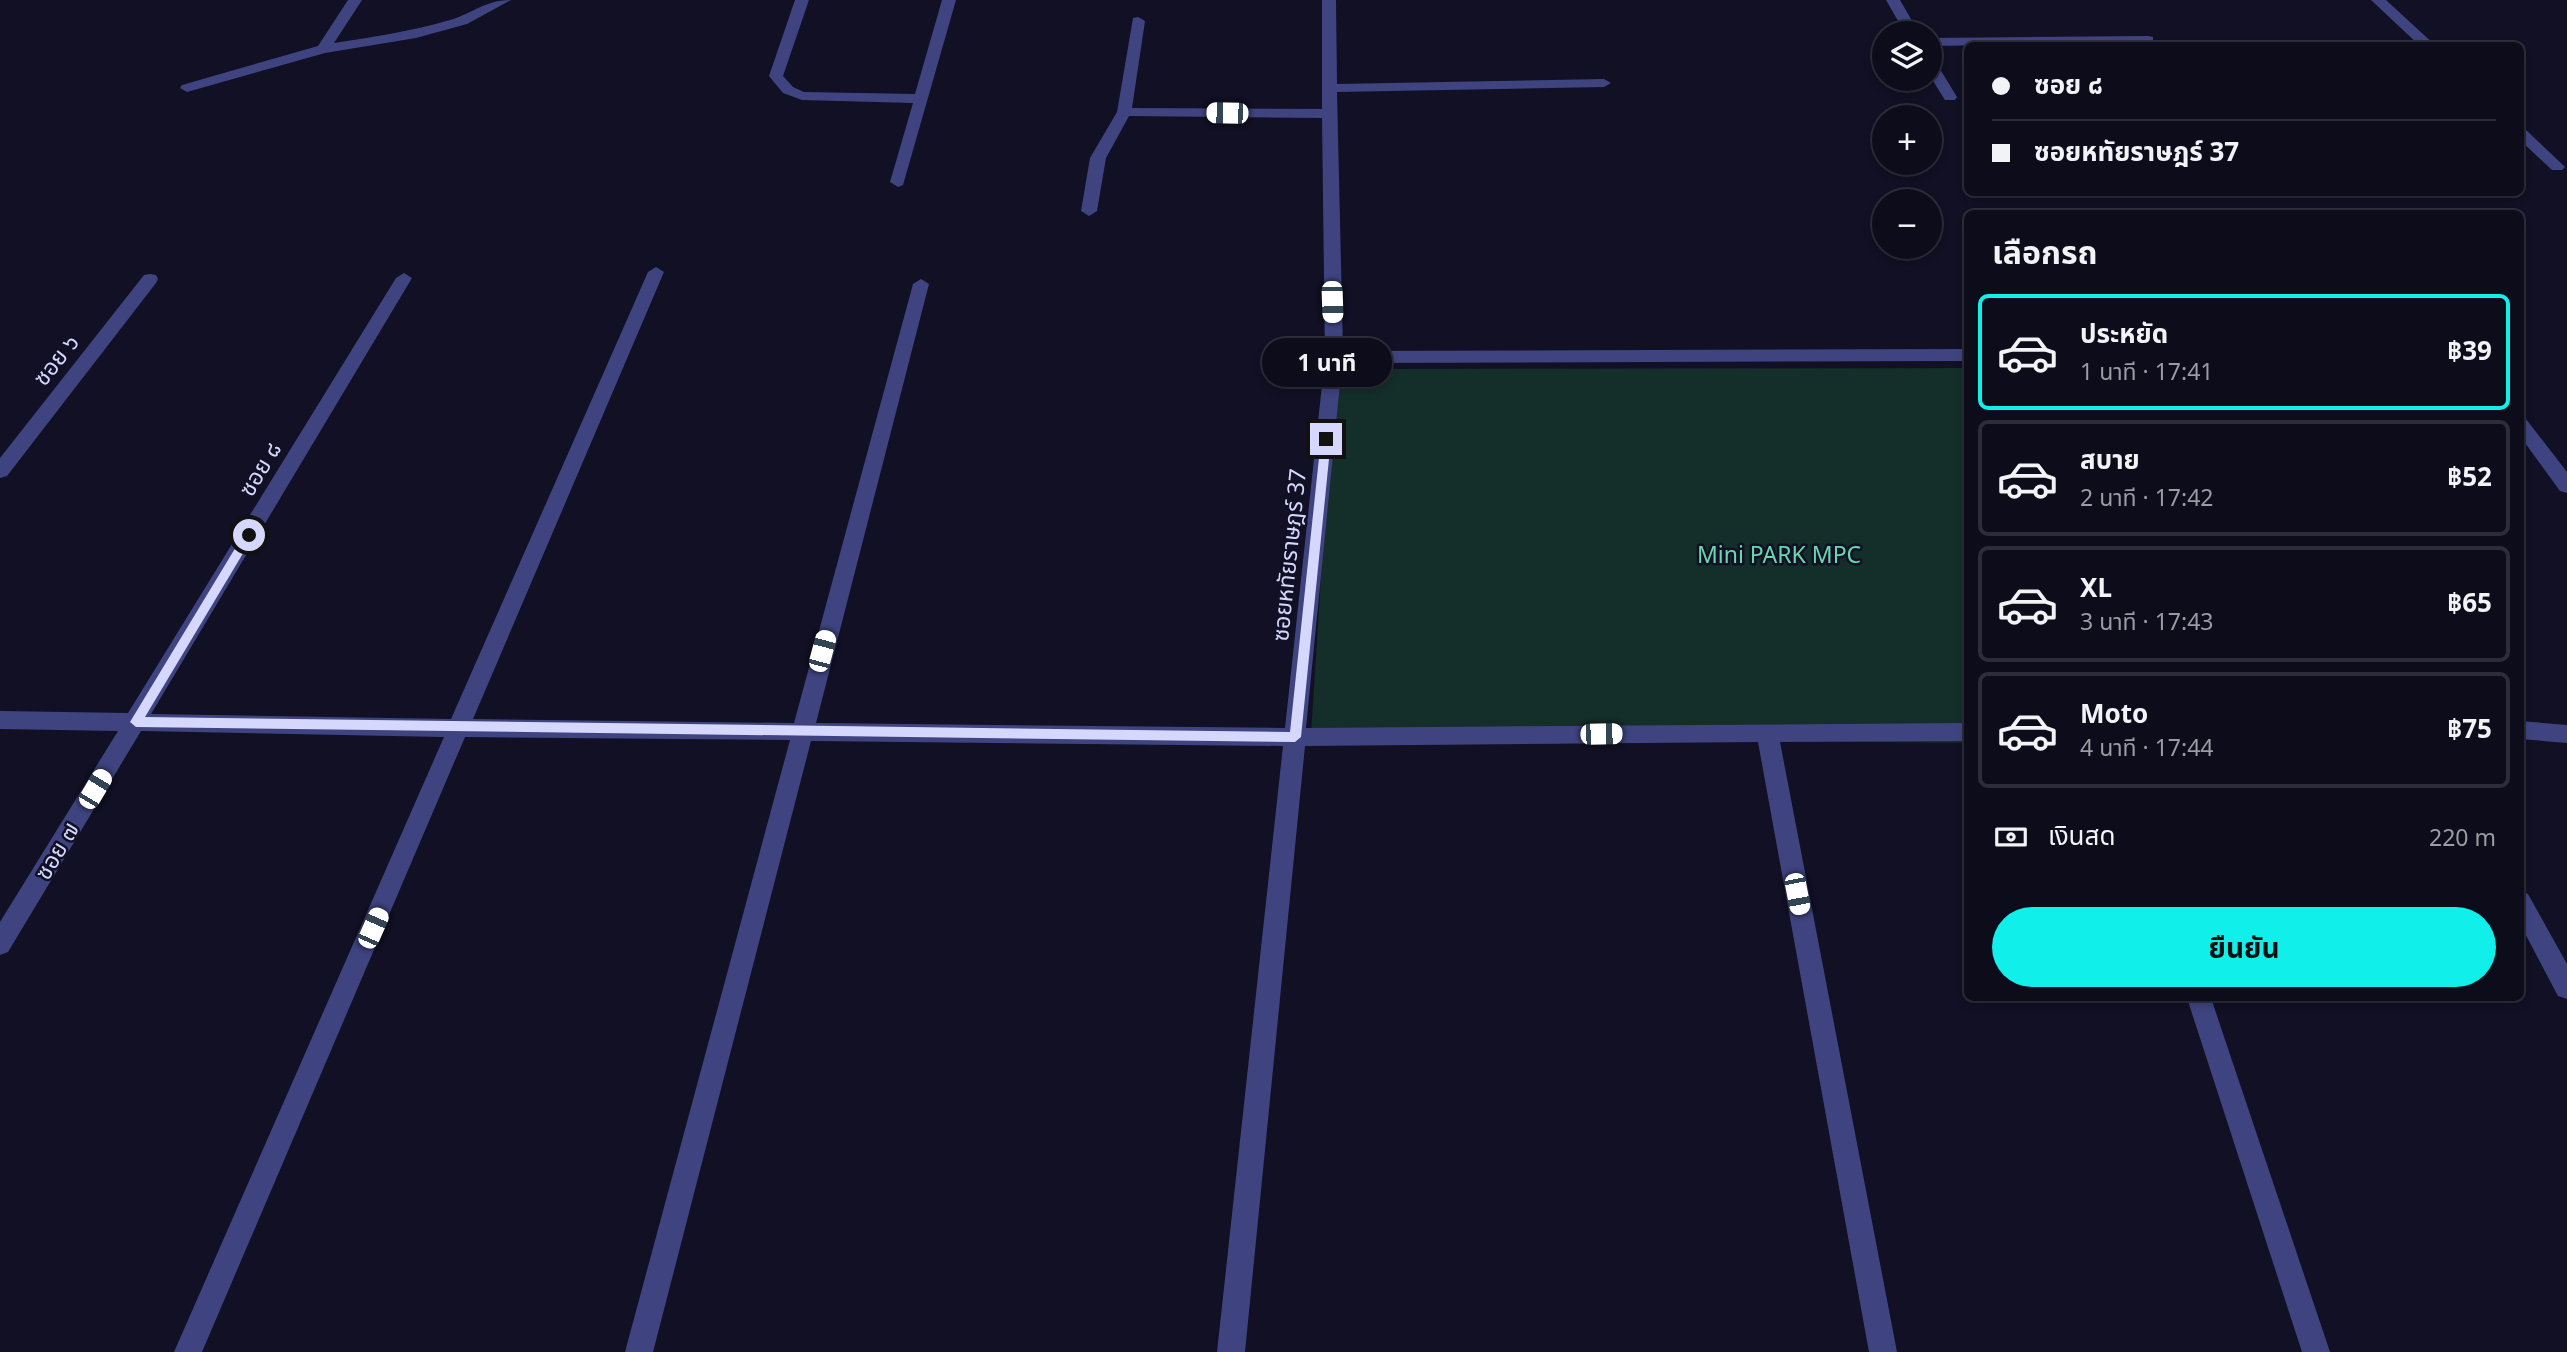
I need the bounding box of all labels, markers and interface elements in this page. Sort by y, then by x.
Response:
map controls [1872,21,1942,259]
button: layers [1872,21,1942,91]
text: ซอย ๘ [2034,66,2103,102]
car [1206,102,1249,124]
button: + [1872,105,1942,175]
text: ซอยหทัยราษฎร์ 37 [2034,133,2239,169]
button: − [1872,189,1942,259]
text: เลือกรถ [1992,230,2097,273]
car [1321,281,1344,323]
text: ประหยัด [2080,315,2168,351]
icon: car [1996,321,2059,384]
street label: ซอย ๖ [25,327,86,392]
text: ฿39 [2447,332,2492,368]
callout: 1 นาที [1261,338,1391,386]
text: 1 นาที [1298,346,1356,378]
text: 1 นาที · 17:41 [2080,355,2214,387]
route end [1310,423,1342,455]
street label: ซอย ๘ [230,435,288,502]
text: สบาย [2080,441,2140,477]
icon: car [1996,447,2059,510]
text: ฿52 [2447,458,2492,494]
street label: ซอยหทัยราษฎร์ 37 [1263,467,1313,643]
text: 2 นาที · 17:42 [2080,481,2214,513]
route start [233,519,265,551]
park label: Mini PARK MPC [1697,538,1861,570]
text: XL [2080,569,2112,605]
icon: car [1996,573,2059,636]
text: ฿65 [2447,584,2492,620]
text: 3 นาที · 17:43 [2080,605,2214,637]
car [807,628,838,674]
text: Moto [2080,695,2148,731]
icon: car [1996,699,2059,762]
text: ฿75 [2447,710,2492,746]
car [1580,723,1623,745]
text: 4 นาที · 17:44 [2080,731,2214,763]
car [76,766,115,812]
street label: ซอย ๗ [26,816,86,885]
text: เงินสด [2048,817,2115,853]
icon: cash [1992,818,2030,856]
text: 220 m [2429,821,2496,853]
car [1783,871,1812,917]
car [355,905,392,951]
button: ยืนยัน [1992,907,2496,987]

